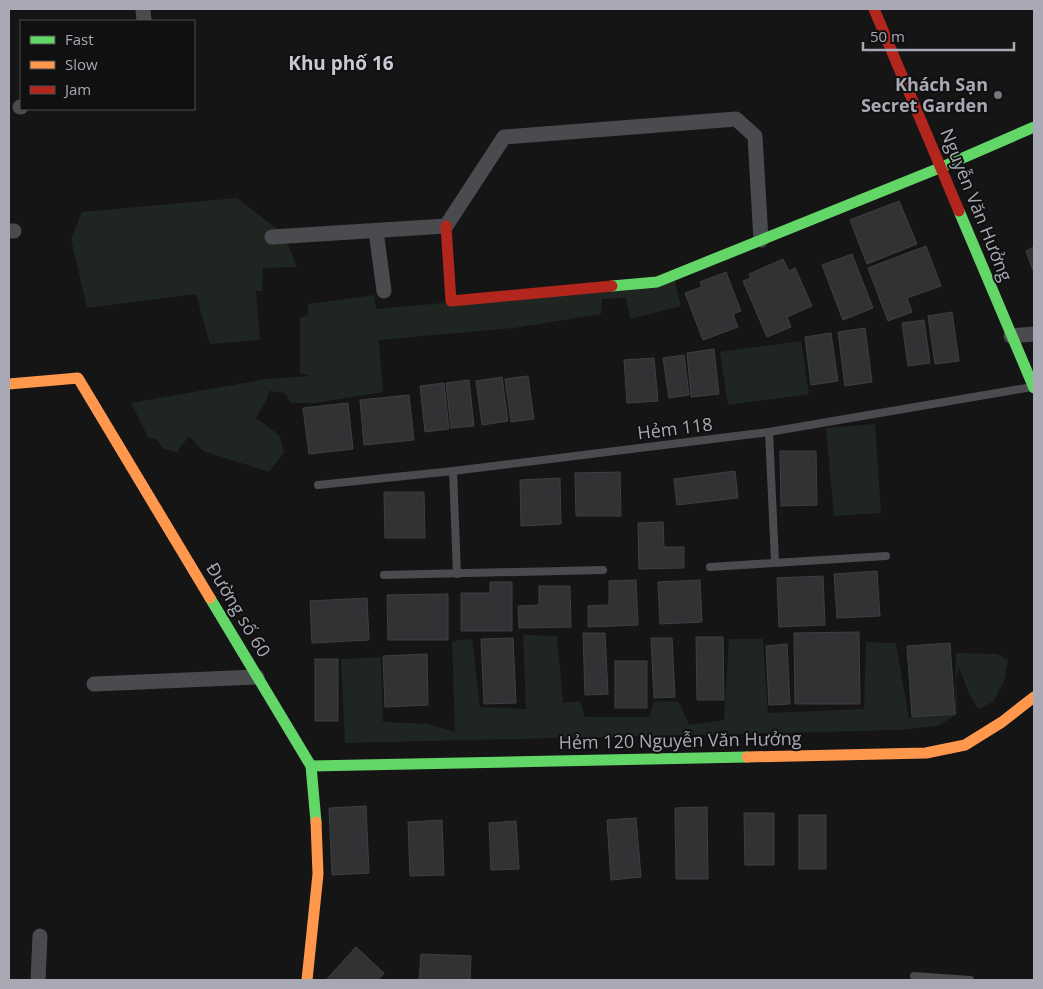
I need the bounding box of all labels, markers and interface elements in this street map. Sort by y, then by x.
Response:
legend [20,20,195,110]
scale bar [863,20,1014,52]
text: 50 m [870,26,905,46]
text: Fast [65,29,94,49]
district label: Khu phố 16 [288,50,394,76]
text: Slow [65,54,98,74]
place label: Khách Sạn Secret Garden [861,72,988,117]
text: Jam [63,79,91,99]
marker: Khách Sạn Secret Garden [992,89,1004,101]
street label: Nguyễn Văn Hưởng [935,125,1019,285]
street label: Hẻm 118 [636,411,714,445]
street label: Đường số 60 [201,558,276,661]
street label: Hẻm 120 Nguyễn Văn Hưởng [558,726,802,754]

